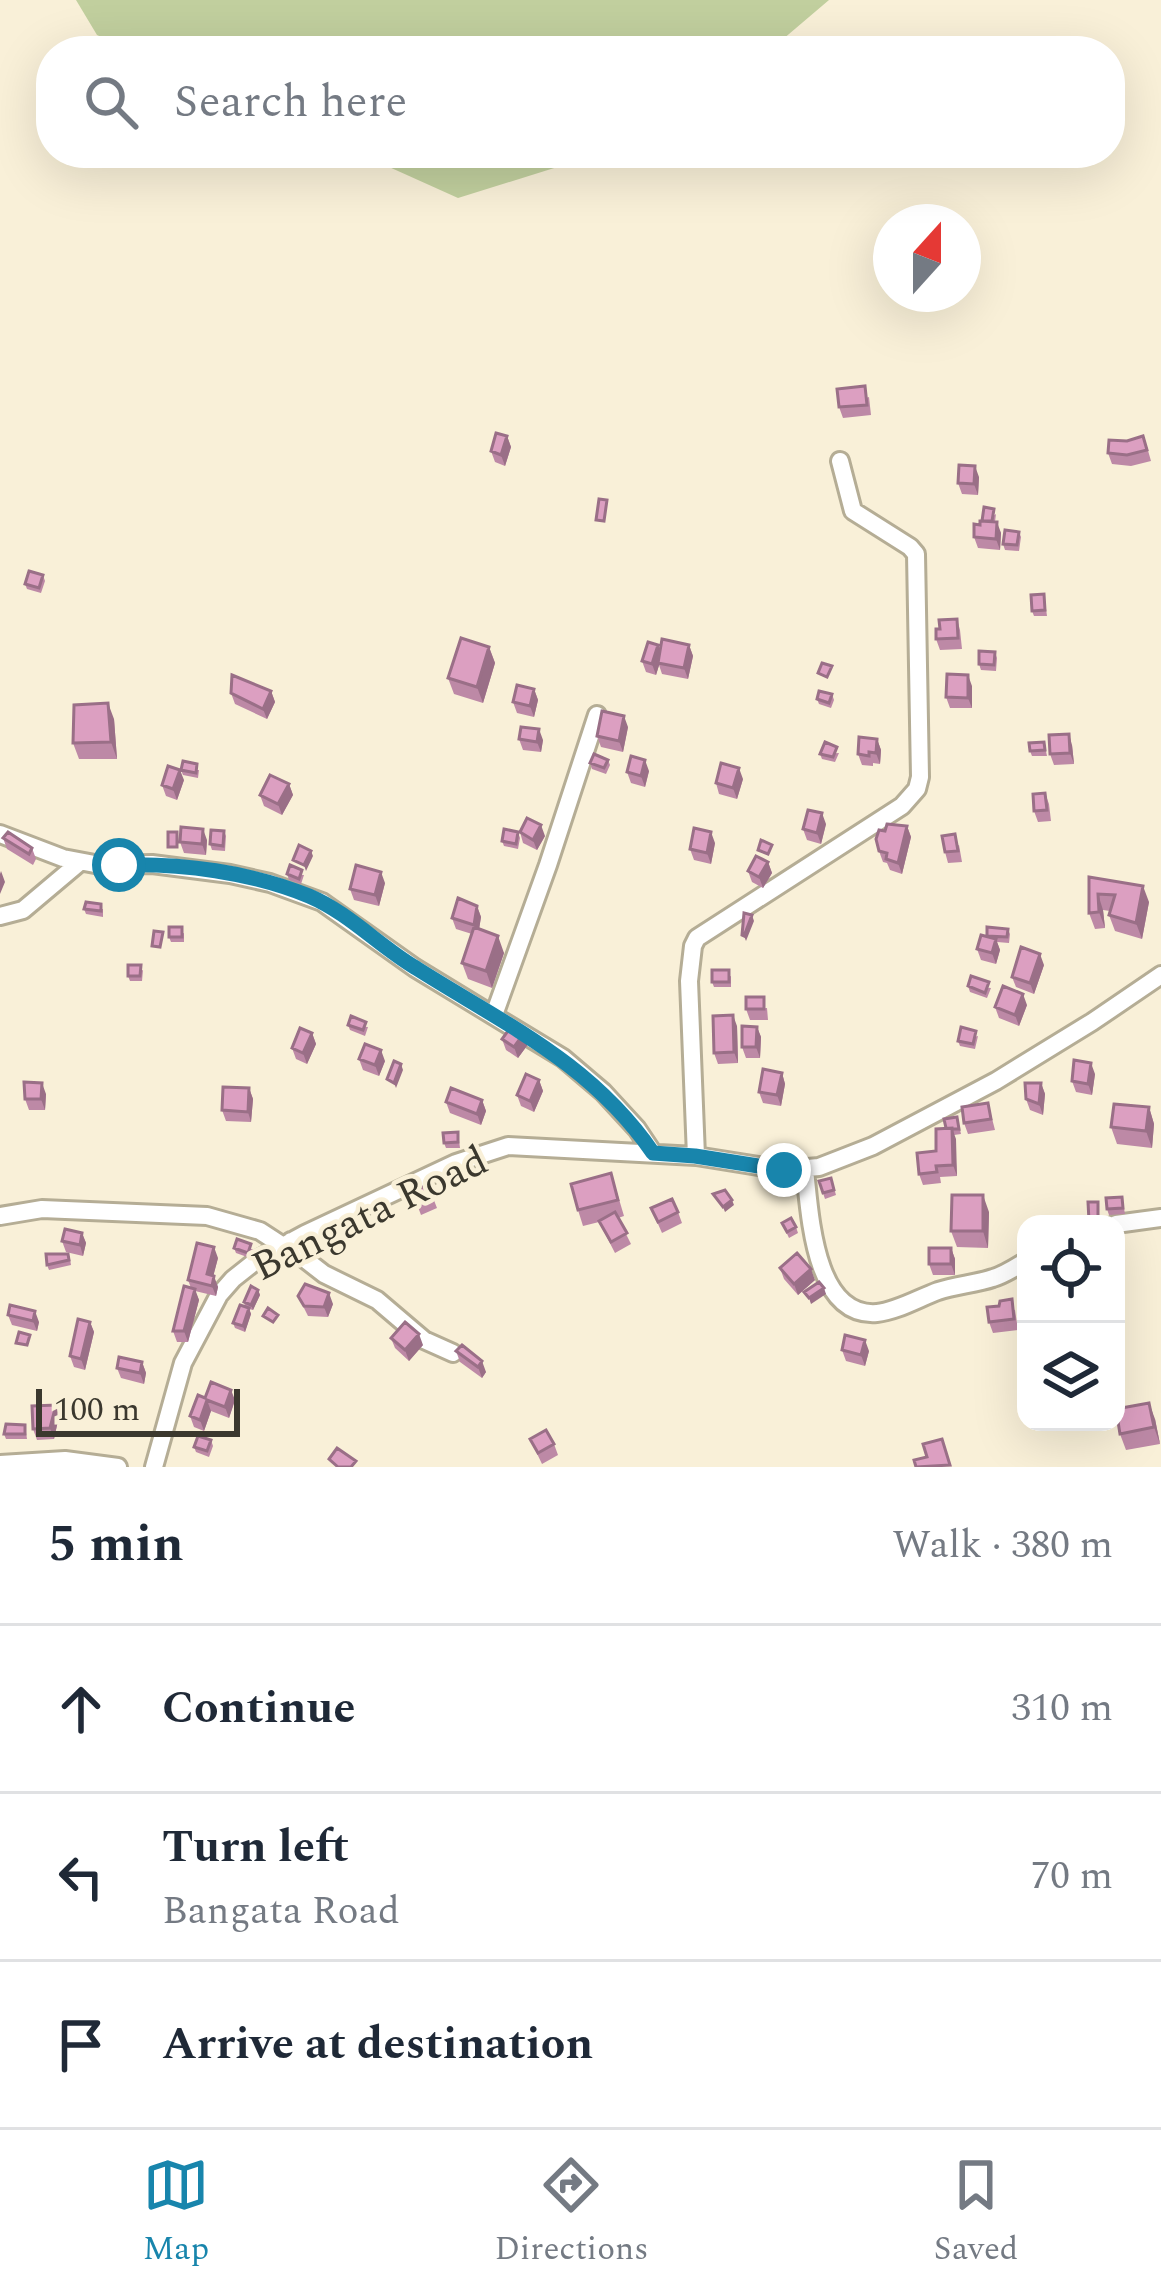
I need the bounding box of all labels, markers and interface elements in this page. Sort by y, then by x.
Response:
search box [36,36,1125,168]
text: Search here [174,68,407,137]
icon: search [78,69,144,135]
north arrow [873,204,981,312]
route start [92,838,146,892]
street label: Bangata Road [241,1130,499,1299]
route end [757,1143,811,1197]
map controls [1017,1215,1125,1431]
button: locate [1017,1215,1125,1323]
button: layers [1017,1323,1125,1431]
scale bar [36,1383,240,1436]
text: 100 m [54,1385,140,1435]
text: 5 min [48,1506,184,1584]
text: Walk · 380 m [892,1516,1113,1575]
text: Continue [162,1674,355,1743]
icon: ahead [48,1676,114,1742]
text: 310 m [1011,1679,1113,1738]
text: Turn left [162,1813,349,1882]
icon: left [48,1844,114,1910]
text: 70 m [1031,1847,1113,1906]
text: Bangata Road [162,1882,400,1941]
text: Arrive at destination [162,2010,593,2079]
icon: arrive [48,2012,114,2078]
tab: Map [143,2152,209,2274]
tab: Directions [494,2152,648,2274]
tab: Saved [934,2152,1018,2274]

